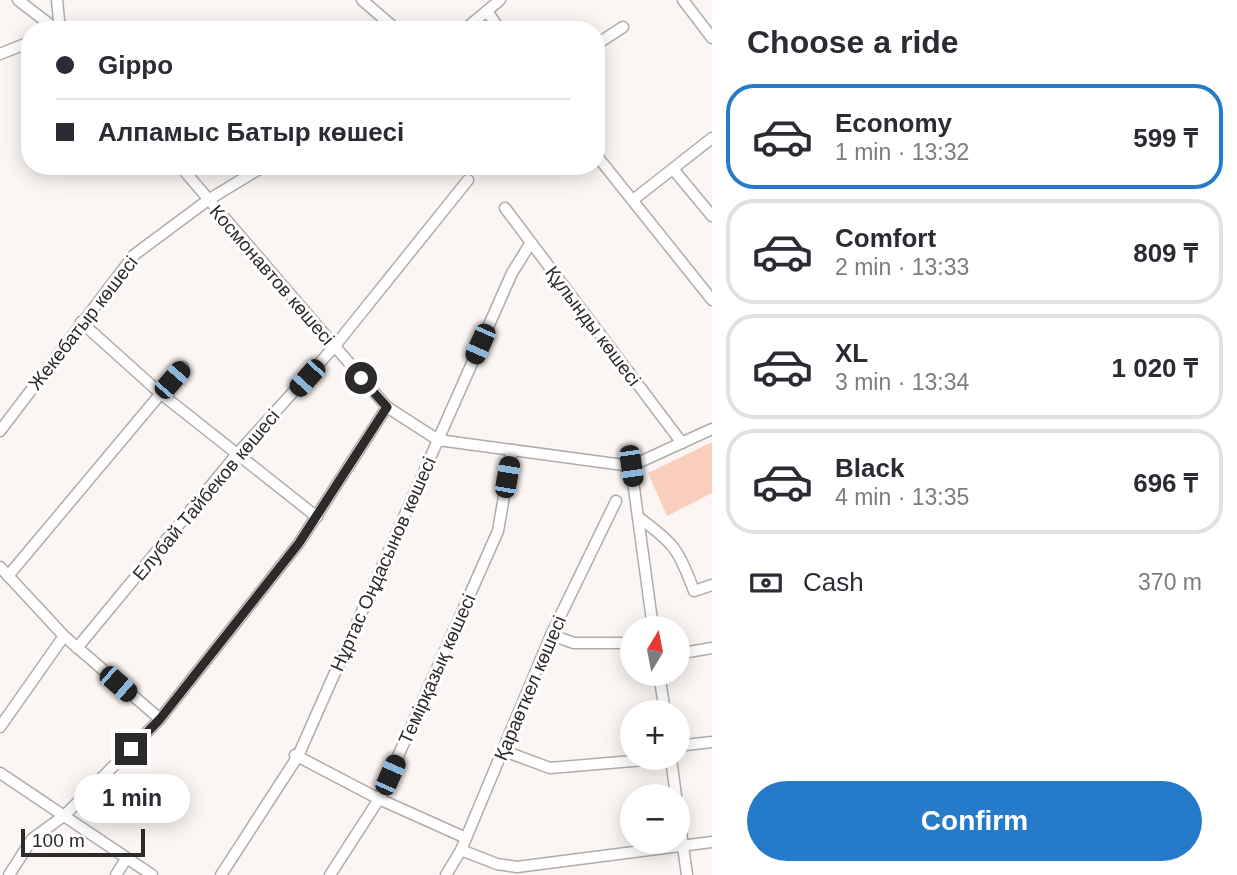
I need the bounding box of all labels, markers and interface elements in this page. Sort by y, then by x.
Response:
text: Choose a ride [747,24,959,60]
text: Gippo [98,50,173,80]
icon: car [751,105,814,168]
text: Economy [835,108,952,138]
text: Алпамыс Батыр көшесі [98,117,404,147]
text: 599 ₸ [1133,123,1198,153]
text: 1 min · 13:32 [835,139,969,165]
street label: Космонавтов көшесі [206,201,338,349]
icon: car [751,220,814,283]
text: Comfort [835,223,936,253]
text: 809 ₸ [1133,238,1198,268]
street label: Жекебатыр көшесі [24,252,142,394]
text: 2 min · 13:33 [835,254,969,280]
street label: Құлынды көшесі [541,262,645,390]
car [462,321,499,367]
icon: car [751,335,814,398]
text: XL [835,338,868,368]
text: 1 020 ₸ [1112,353,1198,383]
car [286,355,329,401]
car [151,357,194,403]
route start [345,362,377,394]
text: 3 min · 13:34 [835,369,969,395]
street label: Елубай Тайбеков көшесі [128,405,284,585]
car [618,444,645,488]
icon: car [751,450,814,513]
text: Black [835,453,904,483]
street label: Нұртас Оңдасынов көшесі [326,454,440,674]
car [494,454,521,500]
text: 696 ₸ [1133,468,1198,498]
text: 4 min · 13:35 [835,484,969,510]
icon: cash [747,564,785,602]
text: Cash [803,567,864,597]
text: 370 m [1138,569,1202,595]
street label: Темірқазық көшесі [394,591,480,747]
street label: Қараөткел көшесі [490,612,570,764]
north arrow [620,616,690,686]
map controls [620,616,690,854]
car [96,662,141,706]
button: + [620,700,690,770]
route end [115,733,147,765]
car [372,752,409,798]
callout: 1 min [73,774,189,822]
button: Confirm [747,781,1202,861]
button: − [620,784,690,854]
text: 1 min [102,785,162,811]
scale bar [21,826,145,858]
text: 100 m [32,830,85,851]

